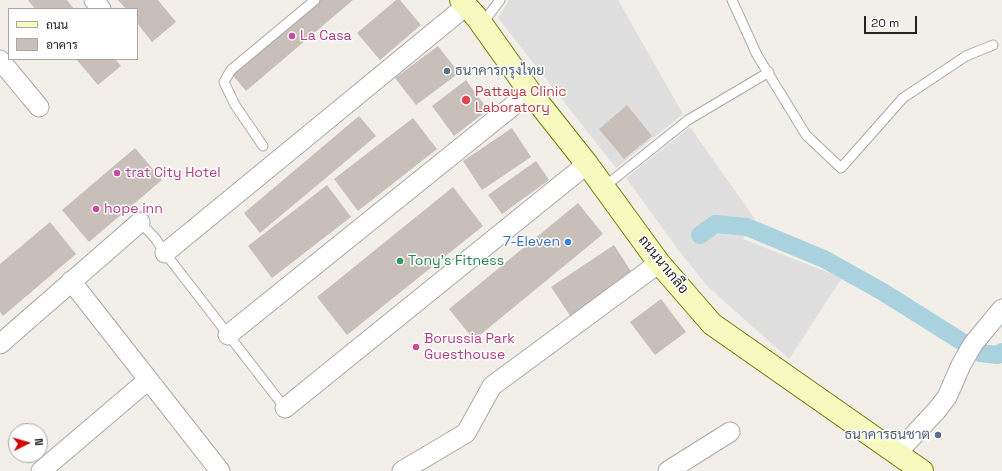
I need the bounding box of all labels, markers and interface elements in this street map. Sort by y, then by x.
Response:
legend [8,8,138,60]
scale bar [866,8,919,34]
text: 20 m [871,15,899,31]
text: ถนน [46,17,68,33]
place label: La Casa [300,28,352,44]
marker: La Casa [287,31,297,41]
text: อาคาร [46,37,78,53]
place label: ธนาคารกรุงไทย [455,63,544,79]
marker: ธนาคารกรุงไทย [442,66,452,76]
place label: Pattaya Clinic Laboratory [475,84,567,116]
marker: Pattaya Clinic Laboratory [460,94,472,106]
place label: trat City Hotel [125,165,221,181]
marker: trat City Hotel [112,168,122,178]
place label: hope inn [104,201,163,217]
marker: hope inn [91,204,101,214]
street label: ถนนนาเกลือ [634,232,692,298]
place label: 7-Eleven [503,234,560,250]
marker: 7-Eleven [563,237,573,247]
place label: Tony's Fitness [408,253,504,269]
marker: Tony's Fitness [395,256,405,266]
place label: Borussia Park Guesthouse [424,331,515,364]
marker: Borussia Park Guesthouse [411,342,421,352]
north arrow [8,423,48,463]
place label: ธนาคารธนชาต [844,427,930,443]
marker: ธนาคารธนชาต [933,430,943,440]
text: N [32,438,46,446]

